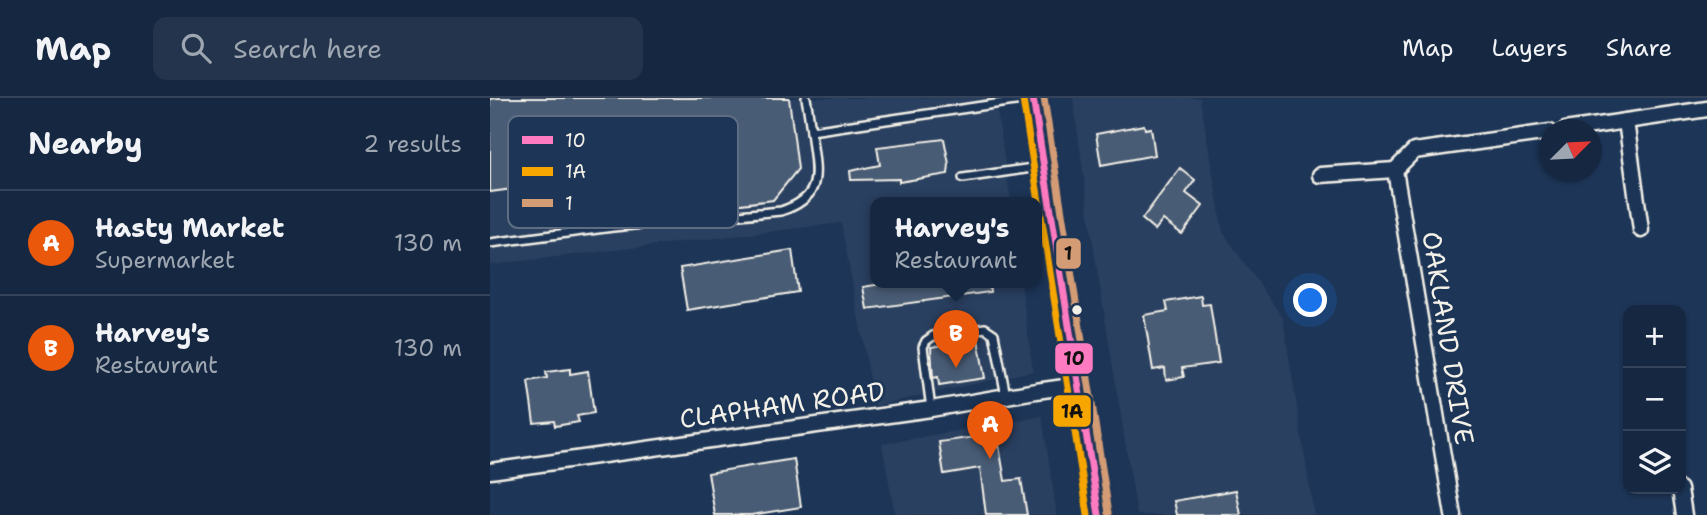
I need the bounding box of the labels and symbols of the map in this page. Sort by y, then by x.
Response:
legend [508,116,738,228]
north arrow [1539,119,1602,182]
text: 10 [565,128,586,153]
text: 1A [565,159,586,184]
text: 1 [565,191,573,216]
street label: OAKLAND DRIVE [1414,229,1483,447]
line badge: 1 [1055,237,1082,270]
text: 1 [1064,241,1072,266]
your location [1293,283,1327,317]
unlabelled marker [1070,303,1084,317]
pin: B [933,310,979,368]
line badge: 10 [1054,342,1094,375]
text: 10 [1063,346,1085,371]
street label: CLAPHAM ROAD [677,373,887,436]
line badge: 1A [1052,394,1092,428]
text: 1A [1061,399,1083,424]
pin: A [967,401,1013,459]

